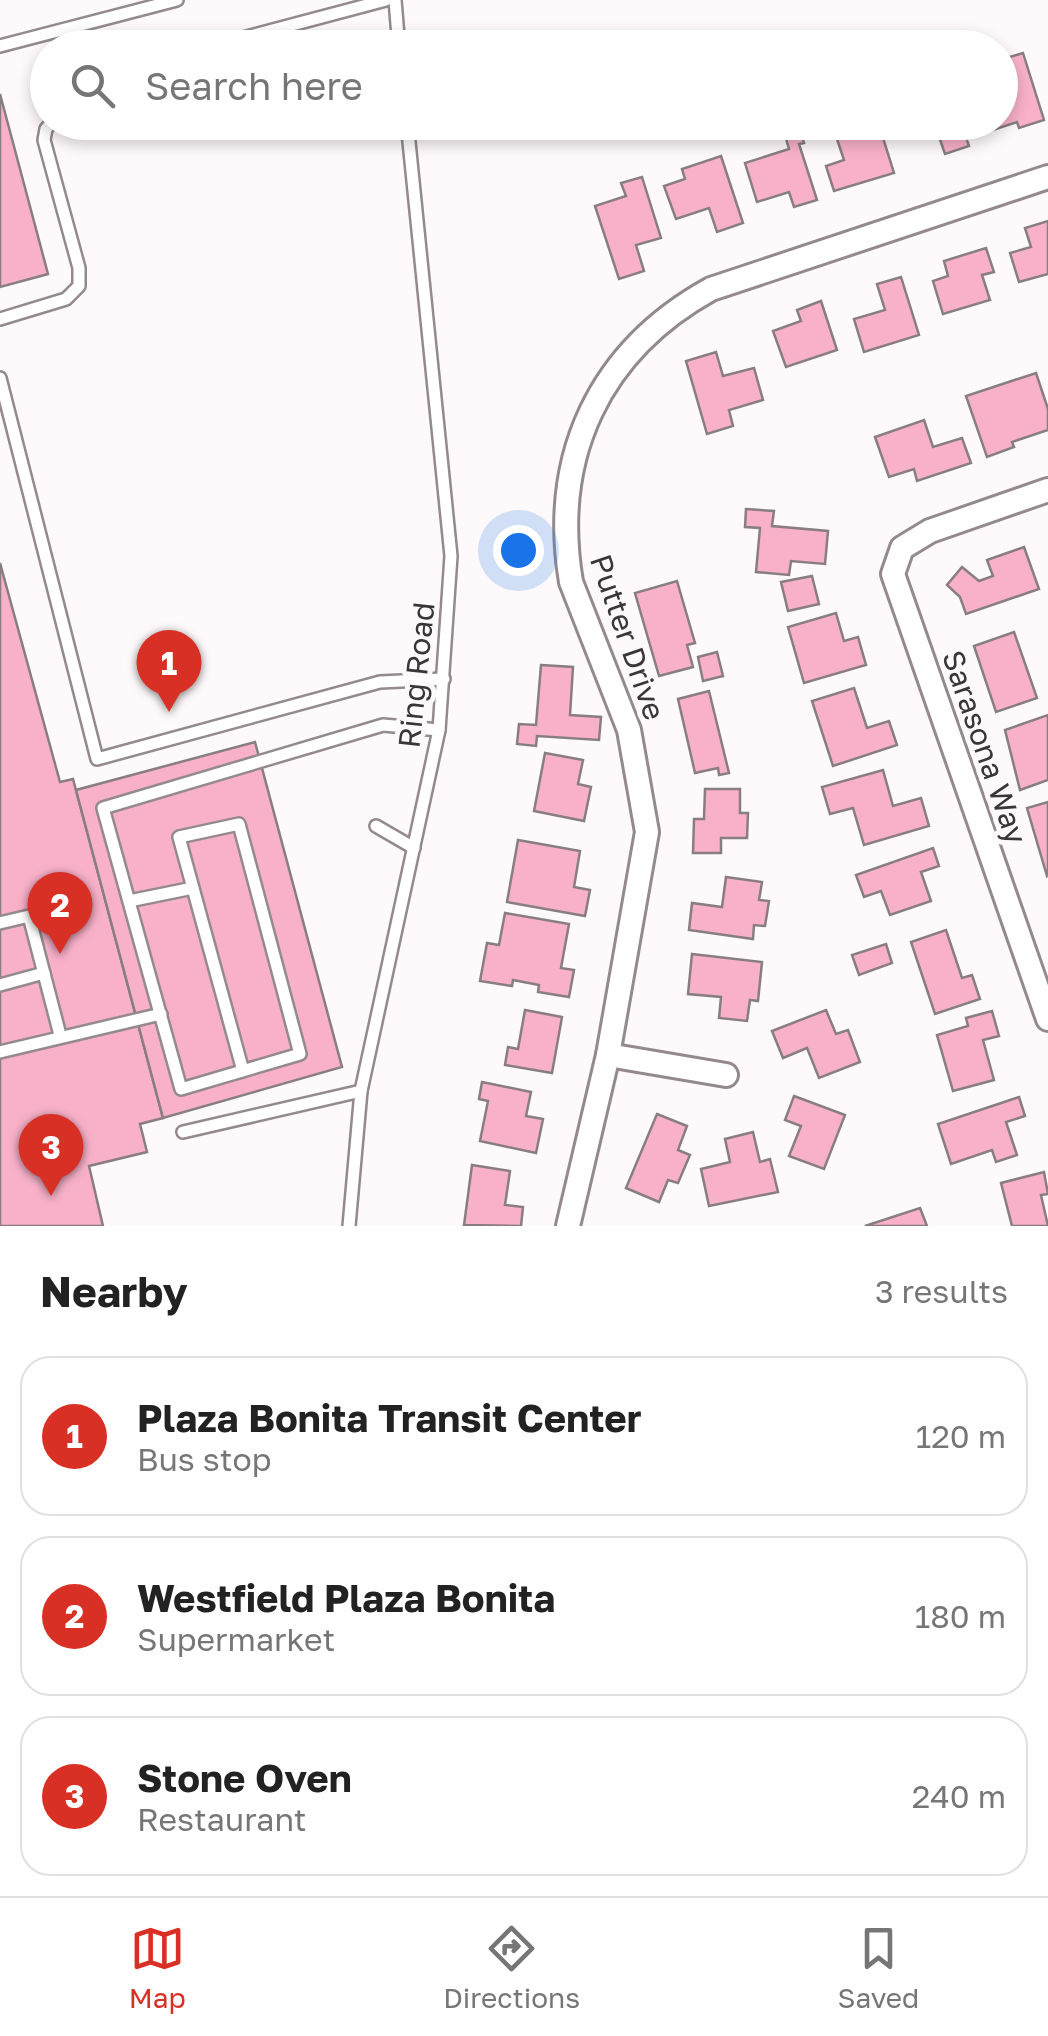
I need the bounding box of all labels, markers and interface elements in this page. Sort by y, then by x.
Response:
search box [30,30,1018,140]
icon: search [65,58,120,113]
text: Search here [145,63,363,108]
your location [493,525,544,576]
street label: Putter Drive [583,550,673,724]
street label: Ring Road [390,600,442,750]
pin: 1 [136,630,202,712]
street label: Sarasona Way [935,646,1035,849]
pin: 2 [28,872,92,954]
pin: 3 [18,1114,84,1196]
text: Nearby [40,1266,188,1316]
text: 3 results [875,1272,1008,1310]
text: Plaza Bonita Transit Center [137,1395,642,1440]
text: 1 [66,1417,83,1455]
text: 120 m [916,1417,1006,1455]
text: Bus stop [137,1440,271,1478]
text: Westfield Plaza Bonita [137,1575,555,1620]
text: 2 [65,1597,84,1635]
text: 180 m [915,1597,1006,1635]
text: Supermarket [137,1620,335,1658]
text: Stone Oven [137,1755,352,1800]
text: 3 [65,1777,84,1815]
text: 240 m [912,1777,1006,1815]
text: Restaurant [137,1800,307,1838]
tab: Map [129,1921,186,2014]
tab: Directions [443,1921,580,2014]
tab: Saved [837,1921,919,2014]

